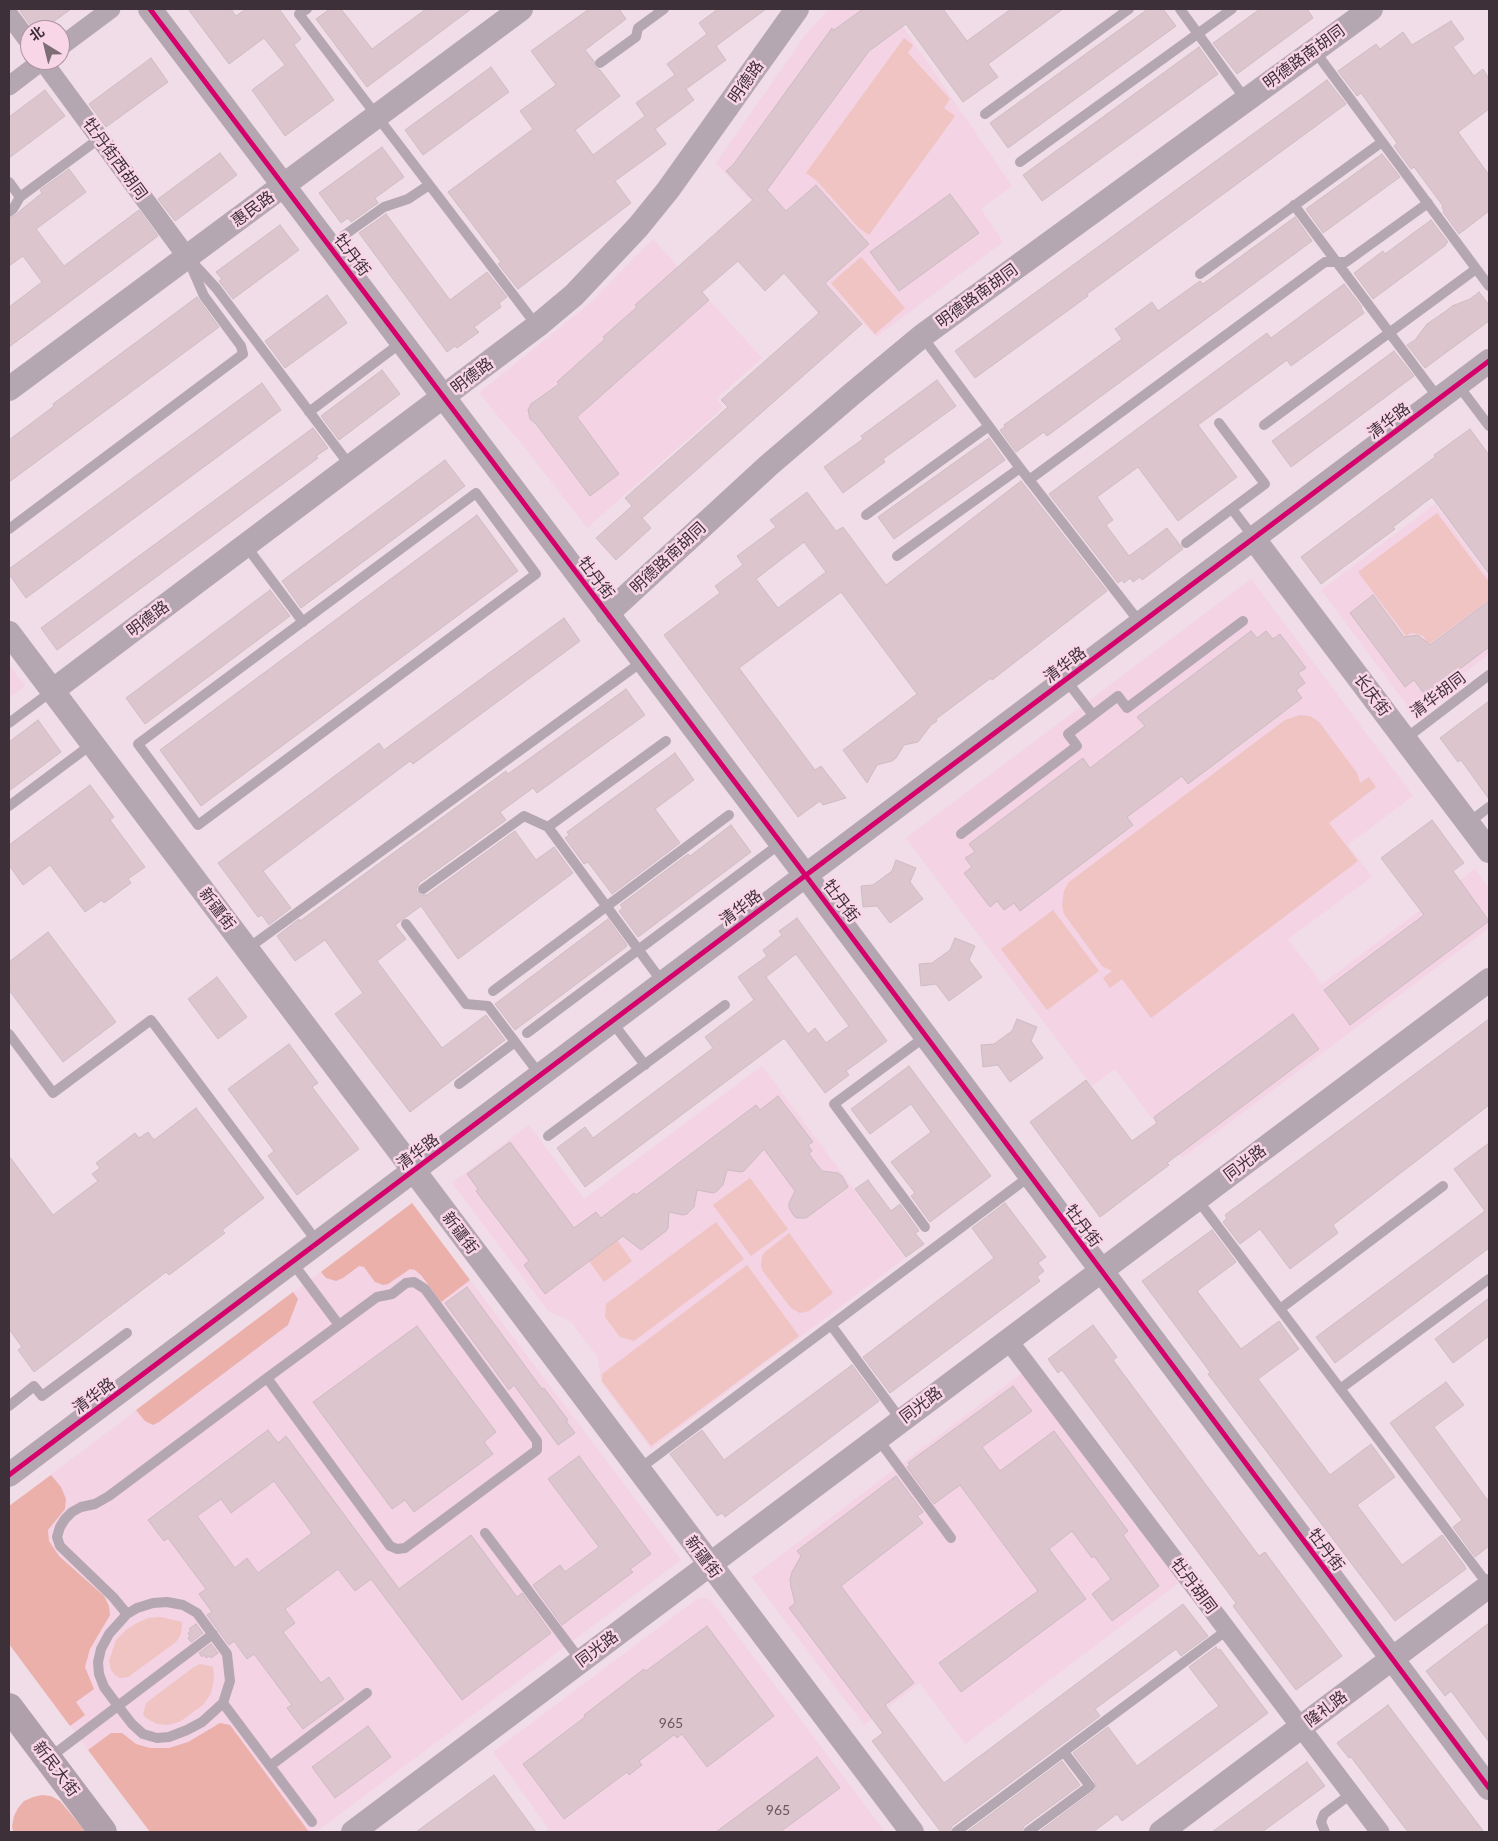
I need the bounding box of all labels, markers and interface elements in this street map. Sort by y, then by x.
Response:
north arrow [20,20,70,70]
street label: 明德路南胡同 [1260,21,1348,93]
text: 北 [26,22,47,44]
street label: 明德路 [724,57,768,107]
street label: 牡丹街西胡同 [79,115,151,203]
street label: 惠民路 [228,187,278,231]
street label: 牡丹街 [330,230,374,280]
street label: 明德路南胡同 [933,260,1021,332]
street label: 明德路 [447,354,497,398]
street label: 清华路 [1364,399,1414,443]
street label: 明德路南胡同 [626,518,710,598]
street label: 牡丹街 [574,553,618,603]
street label: 明德路 [123,597,173,641]
street label: 清华路 [1040,643,1090,687]
street label: 清华胡同 [1407,668,1469,722]
street label: 长庆街 [1350,670,1394,720]
street label: 牡丹街 [819,876,863,926]
street label: 新疆街 [195,884,239,934]
street label: 清华路 [716,886,766,930]
street label: 清华路 [393,1130,443,1174]
street label: 同光路 [1220,1141,1270,1185]
street label: 牡丹街 [1061,1201,1105,1251]
street label: 新疆街 [438,1208,482,1258]
street label: 清华路 [69,1374,119,1418]
street label: 同光路 [896,1383,946,1427]
street label: 牡丹街 [1304,1525,1348,1575]
street label: 新疆街 [681,1532,725,1582]
street label: 牡丹胡同 [1167,1555,1221,1617]
street label: 同光路 [572,1627,622,1671]
street label: 隆礼路 [1301,1687,1351,1731]
house number: 965 [659,1715,683,1731]
street label: 新民大街 [29,1738,83,1800]
house number: 965 [766,1802,790,1818]

